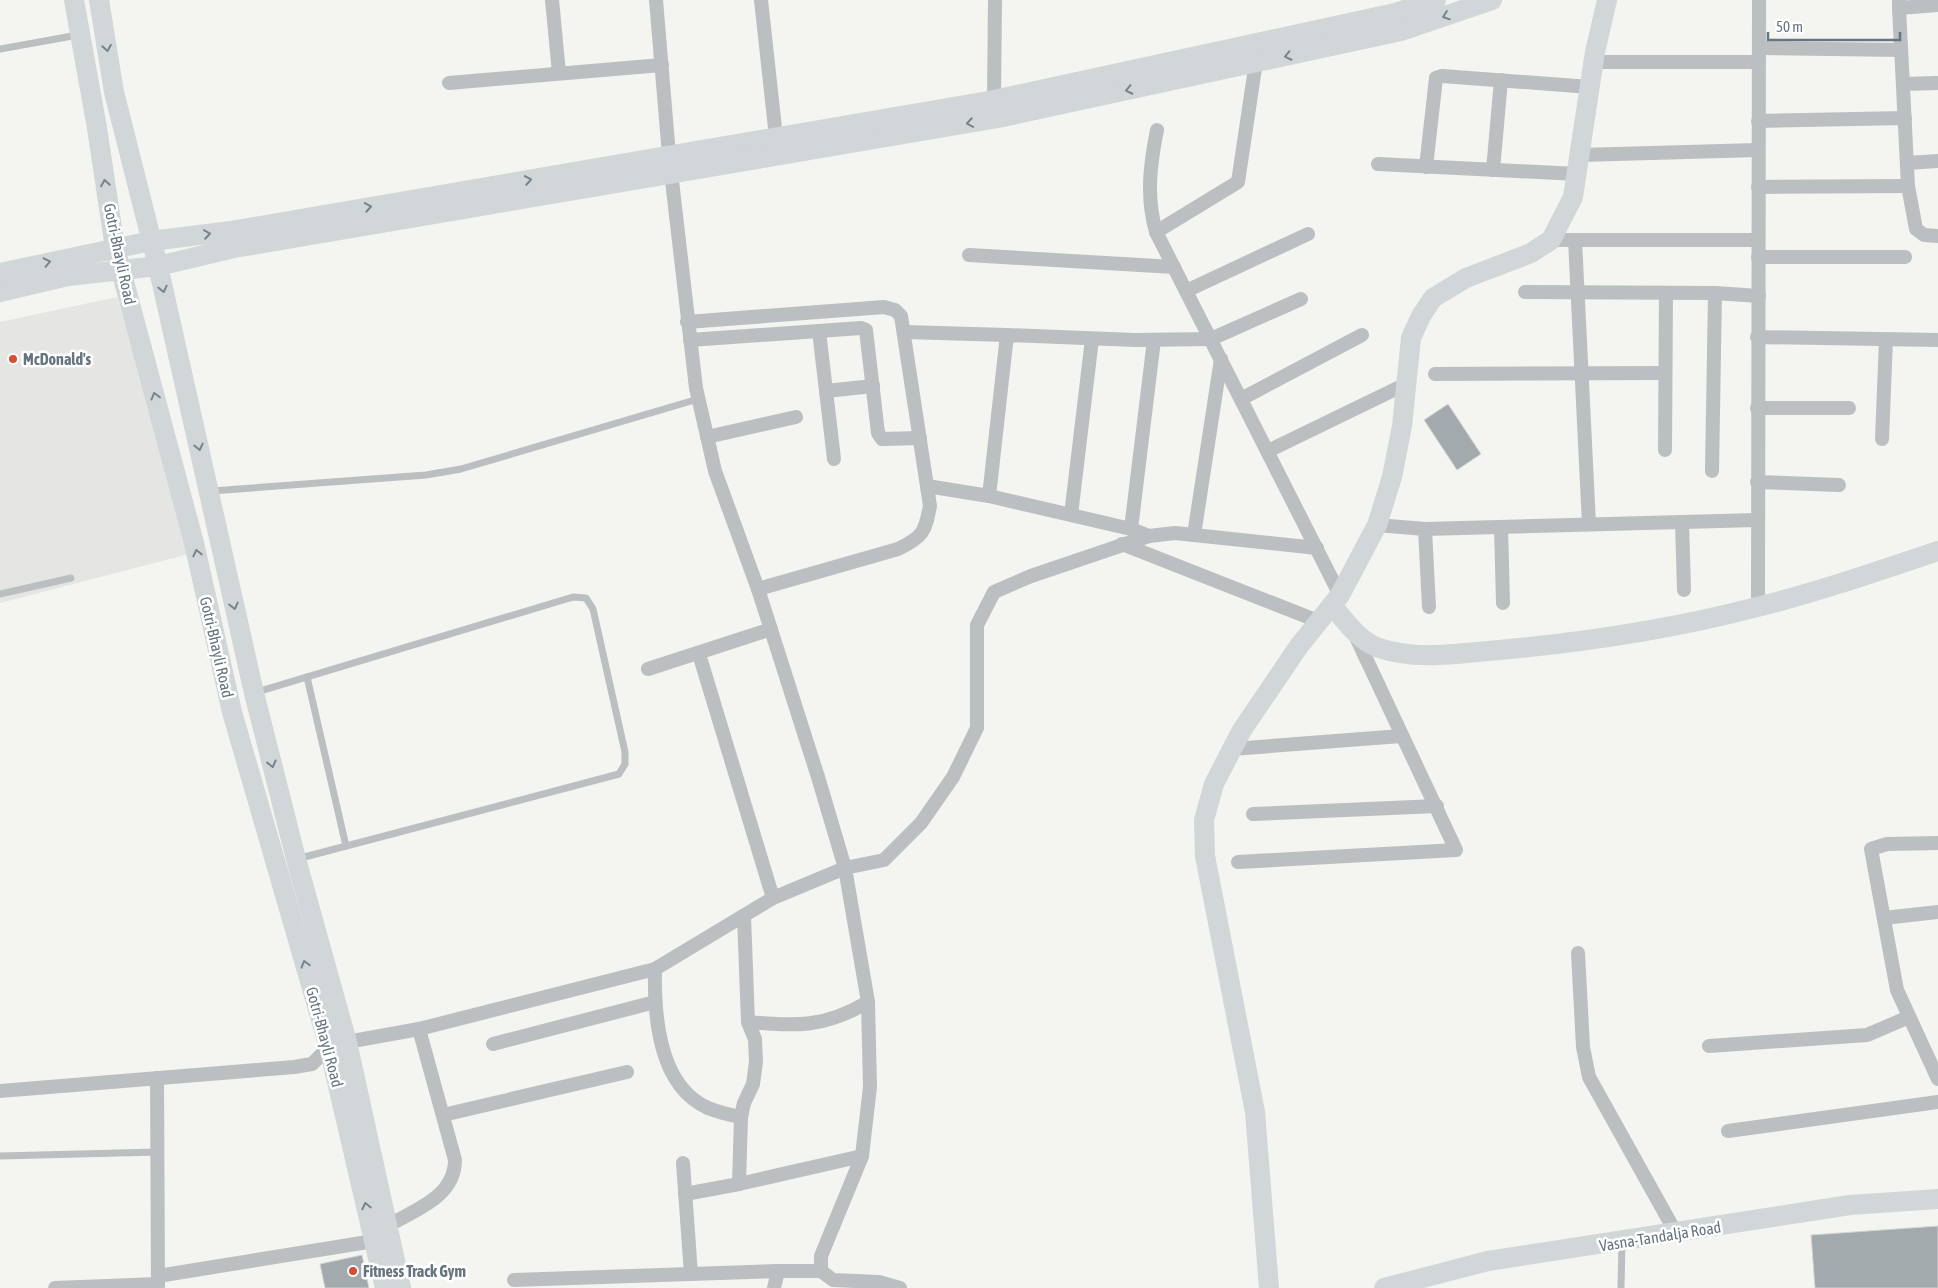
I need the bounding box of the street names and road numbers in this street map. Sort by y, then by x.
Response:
street label: Gotri-Bhayli Road [100,202,140,306]
street label: Gotri-Bhayli Road [196,595,237,699]
street label: Gotri-Bhayli Road [302,985,347,1089]
street label: Vasna-Tandalja Road [1598,1217,1722,1256]

